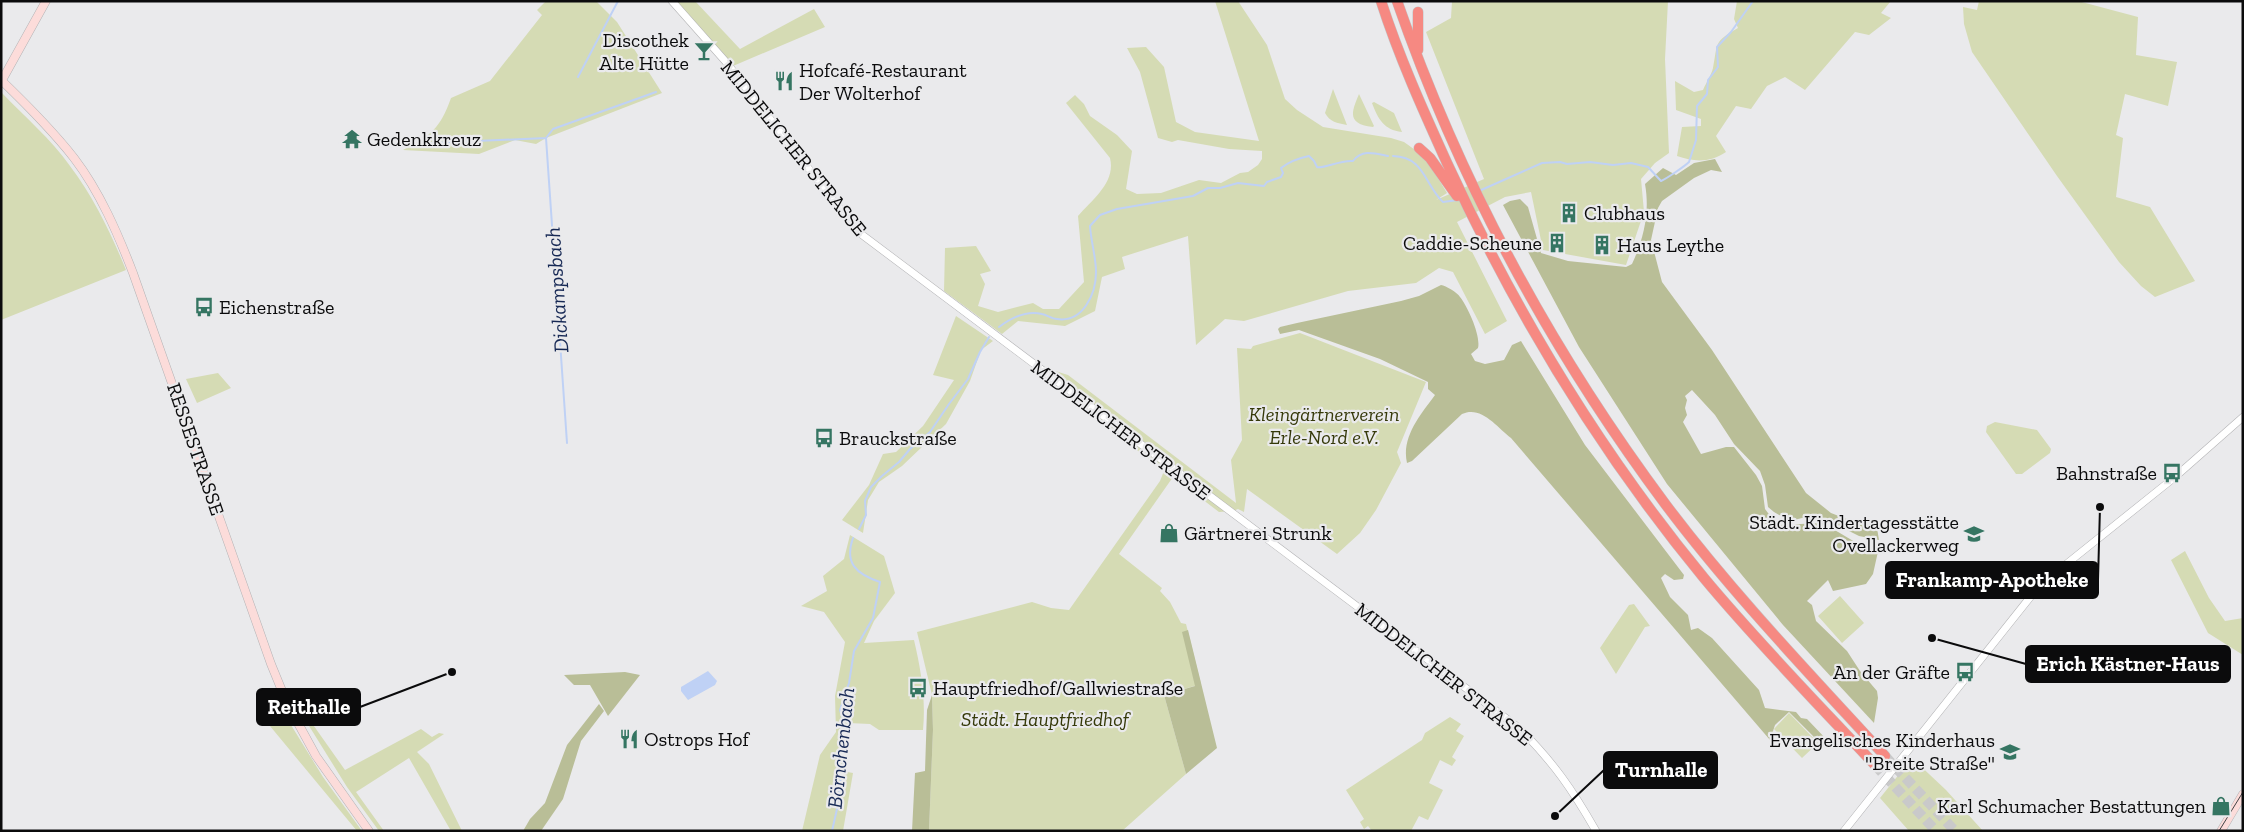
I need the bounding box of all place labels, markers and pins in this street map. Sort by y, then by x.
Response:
place label: Discothek Alte Hütte [599,28,690,75]
bar icon: Discothek Alte Hütte [693,40,715,62]
place label: Hofcafé-Restaurant Der Wolterhof [799,58,967,105]
restaurant icon: Hofcafé-Restaurant Der Wolterhof [773,70,795,92]
place label: Gedenkkreuz [367,127,481,151]
temple icon: Gedenkkreuz [341,128,363,150]
place label: Clubhaus [1584,201,1665,225]
building icon: Clubhaus [1558,202,1580,224]
place label: Caddie-Scheune [1403,231,1542,255]
building icon: Caddie-Scheune [1546,232,1568,254]
place label: Haus Leythe [1617,233,1724,257]
building icon: Haus Leythe [1591,234,1613,256]
place label: Eichenstraße [219,295,334,319]
bus stop icon: Eichenstraße [193,296,215,318]
place label: Brauckstraße [839,426,957,450]
bus stop icon: Brauckstraße [813,427,835,449]
place label: Bahnstraße [2056,461,2157,485]
bus stop icon: Bahnstraße [2161,462,2183,484]
place label: Städt. Kindertagesstätte Ovellackerweg [1749,510,1959,557]
place label: Gärtnerei Strunk [1184,521,1332,545]
shop icon: Gärtnerei Strunk [1158,522,1180,544]
school or university icon: Städt. Kindertagesstätte Ovellackerweg [1963,523,1985,545]
callout: Frankamp-Apotheke [1886,562,2098,598]
callout: Erich Kästner-Haus [2026,646,2230,682]
place label: An der Gräfte [1833,660,1950,684]
bus stop icon: An der Gräfte [1954,661,1976,683]
place label: Hauptfriedhof/Gallwiestraße [933,676,1183,700]
bus stop icon: Hauptfriedhof/Gallwiestraße [907,677,929,699]
callout: Reithalle [257,689,360,725]
place label: Ostrops Hof [644,727,751,751]
restaurant icon: Ostrops Hof [618,728,640,750]
place label: Evangelisches Kinderhaus "Breite Straße" [1769,728,1995,775]
school or university icon: Evangelisches Kinderhaus "Breite Straße" [1999,741,2021,763]
callout: Turnhalle [1604,752,1717,788]
place label: Karl Schumacher Bestattungen [1937,794,2207,818]
shop icon: Karl Schumacher Bestattungen [2210,795,2232,817]

